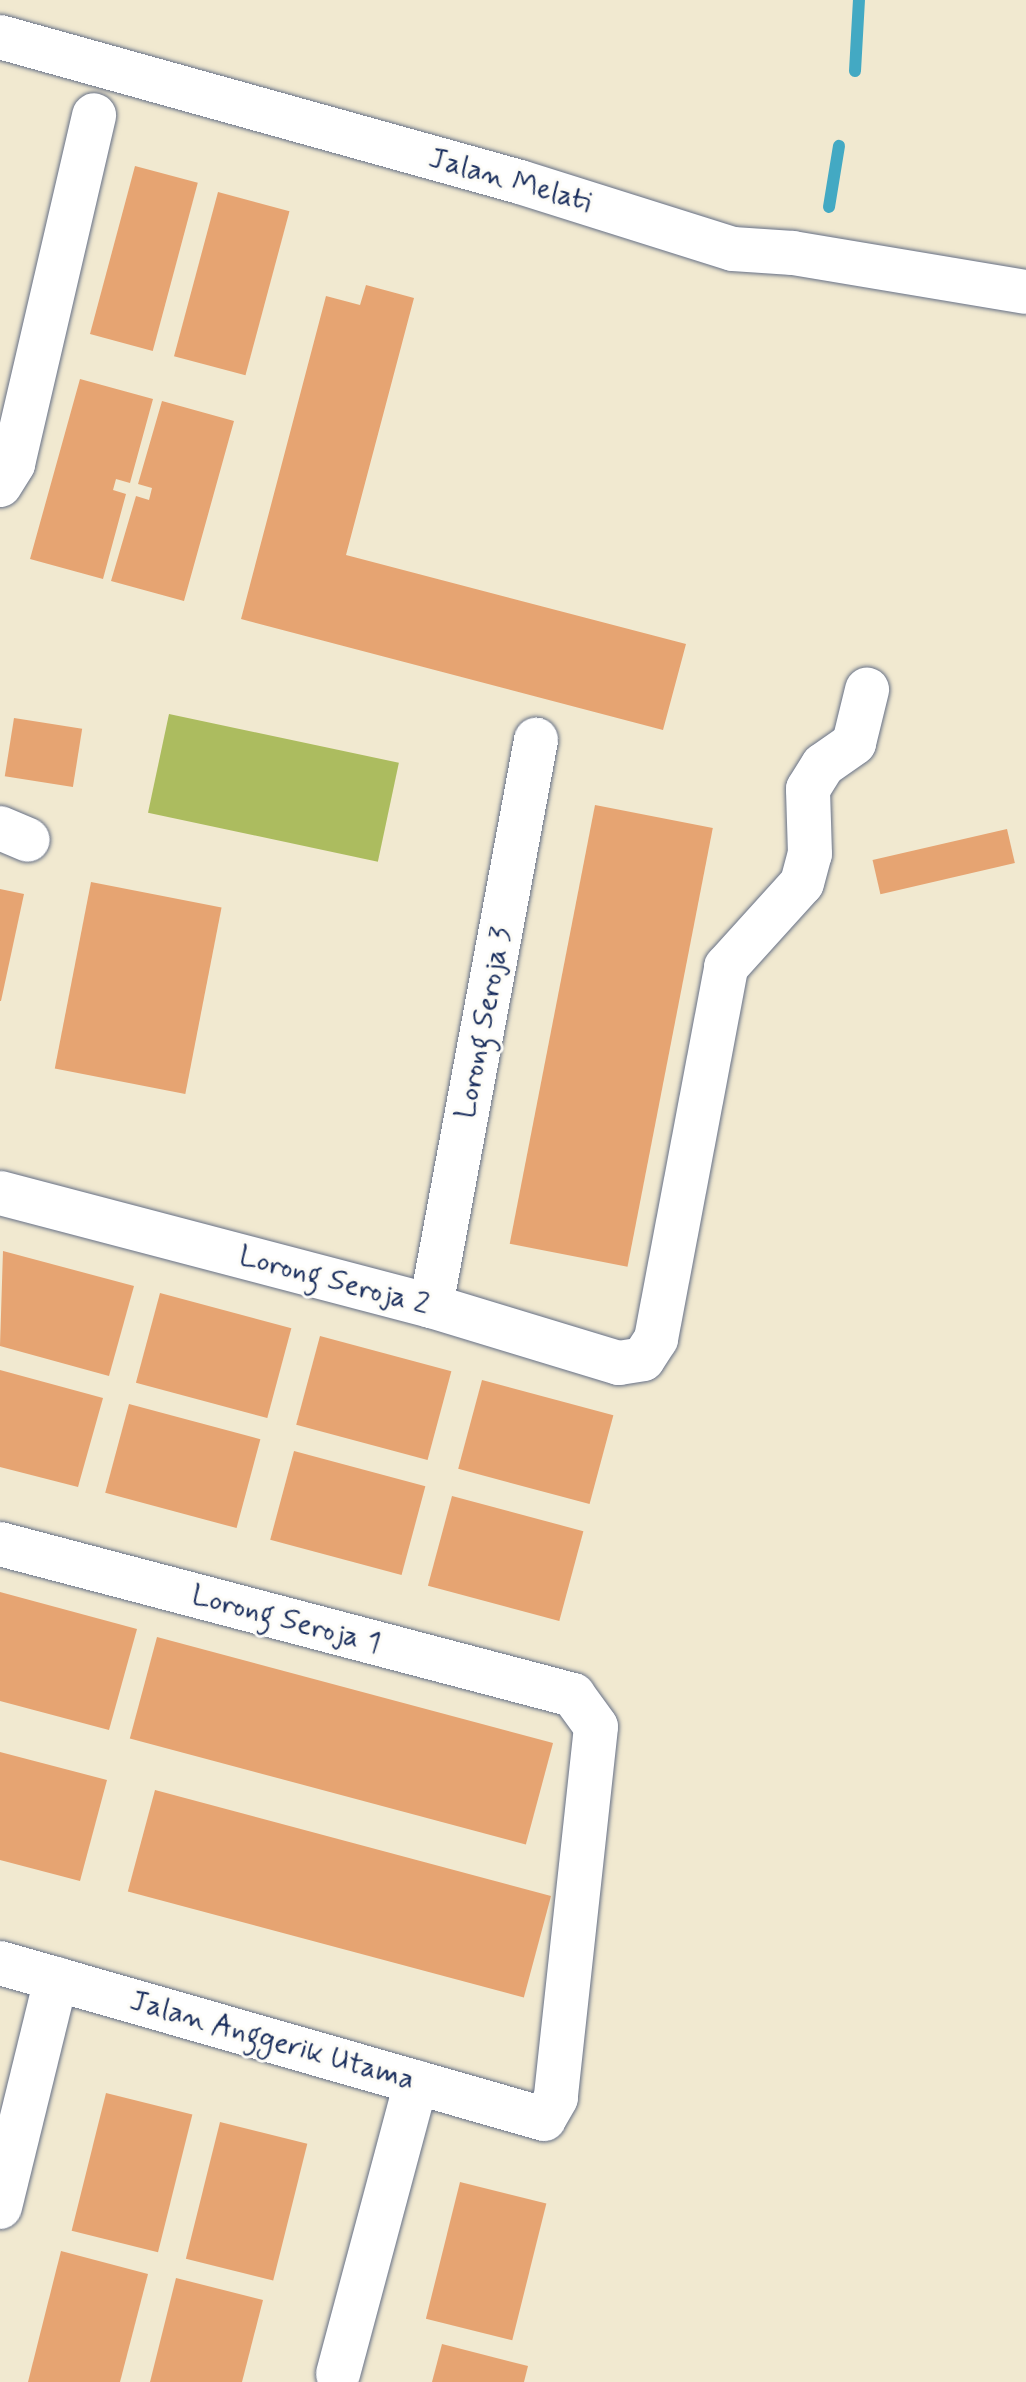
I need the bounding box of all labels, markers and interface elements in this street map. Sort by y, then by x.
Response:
street label: Jalan Melati [425,141,595,221]
street label: Lorong Seroja 3 [448,924,520,1122]
street label: Lorong Seroja 2 [235,1238,433,1324]
street label: Lorong Seroja 1 [188,1578,384,1662]
street label: Jalan Anggerik Utama [120,1982,424,2100]

